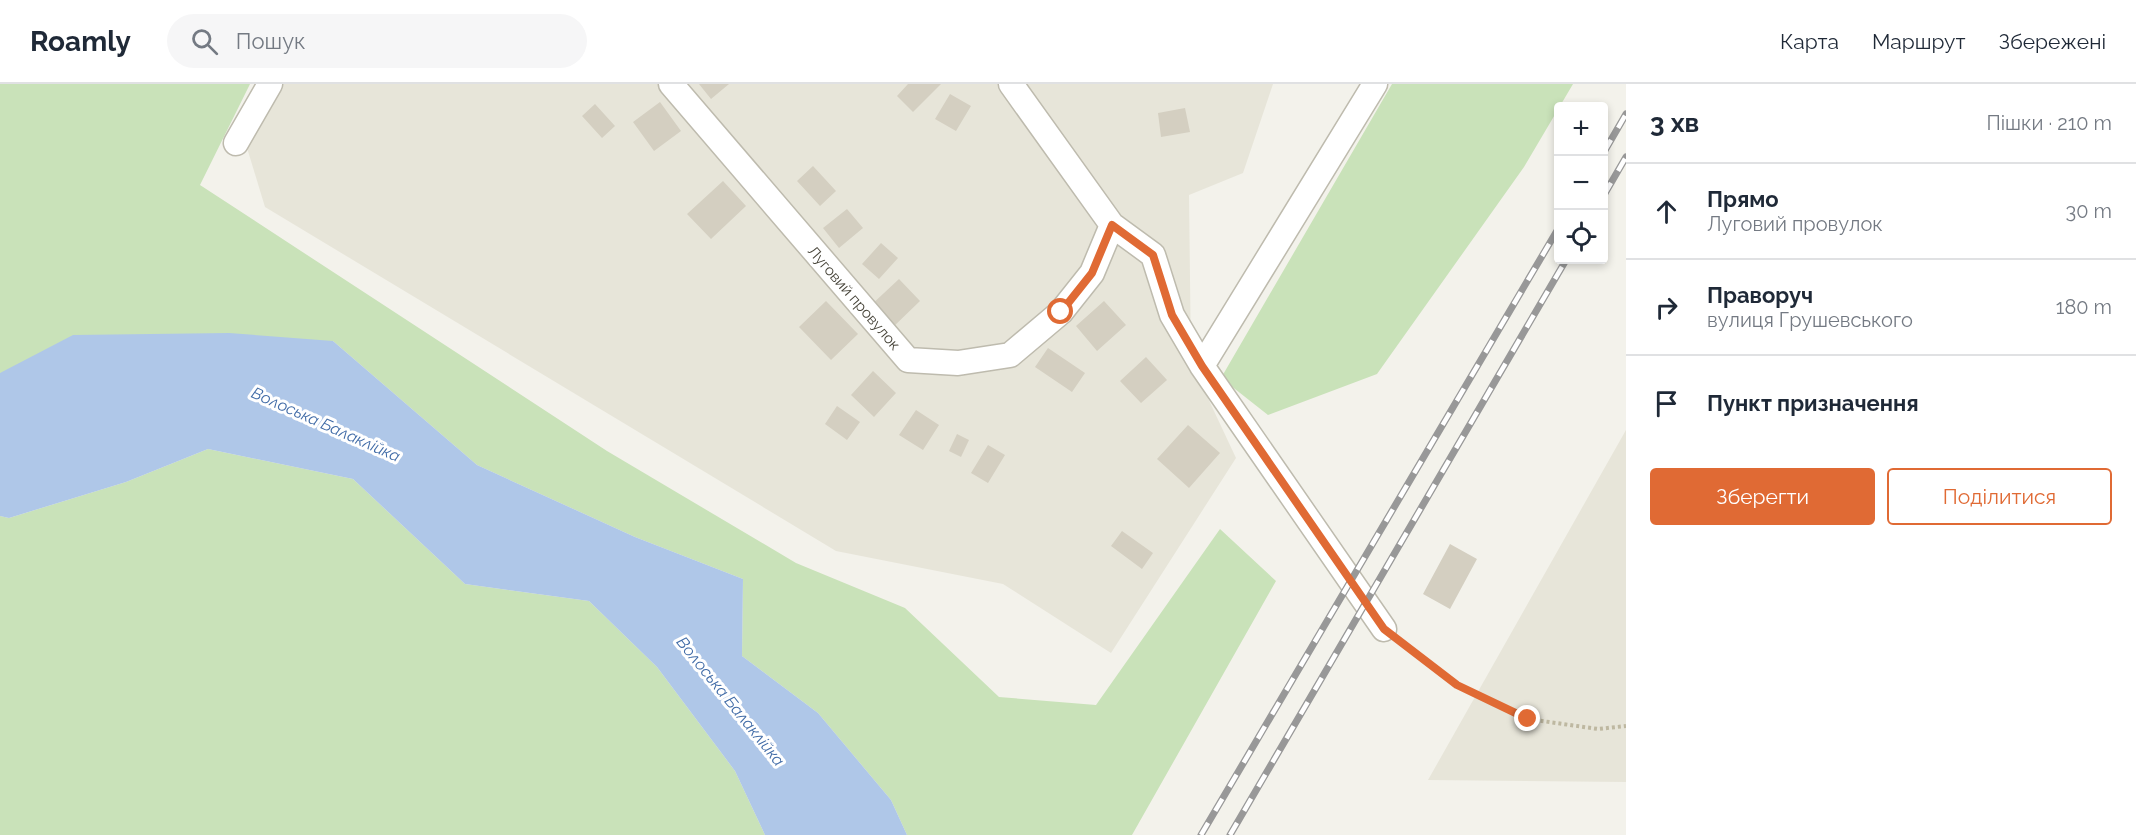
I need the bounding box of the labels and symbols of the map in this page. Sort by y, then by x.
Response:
street label: Луговий провулок [804,242,904,354]
route start [1047,298,1073,324]
water label: Волоська Балаклійка [249,383,403,466]
water label: Волоська Балаклійка [673,633,789,770]
route end [1514,705,1540,731]

